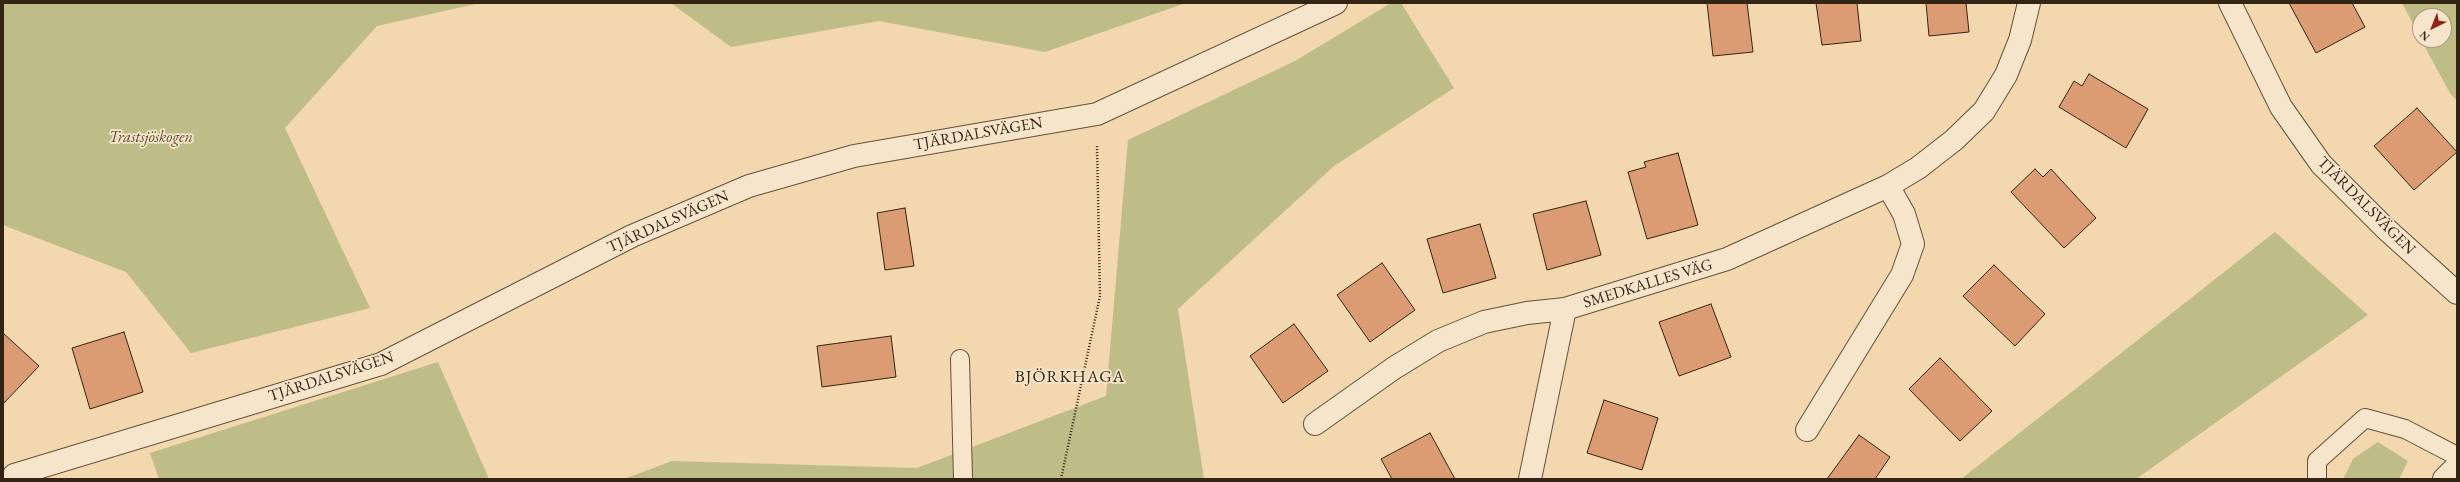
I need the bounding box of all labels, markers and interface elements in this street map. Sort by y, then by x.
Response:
north arrow [2412,8,2452,48]
text: N [2416,28,2433,44]
street label: TJÄRDALSVÄGEN [912,113,1044,155]
park label: Trastsjöskogen [109,128,193,148]
street label: TJÄRDALSVÄGEN [2313,153,2419,259]
street label: TJÄRDALSVÄGEN [604,187,732,257]
street label: SMEDKALLES VÄG [1581,255,1715,313]
street label: TJÄRDALSVÄGEN [266,348,396,406]
district label: BJÖRKHAGA [1015,367,1125,387]

